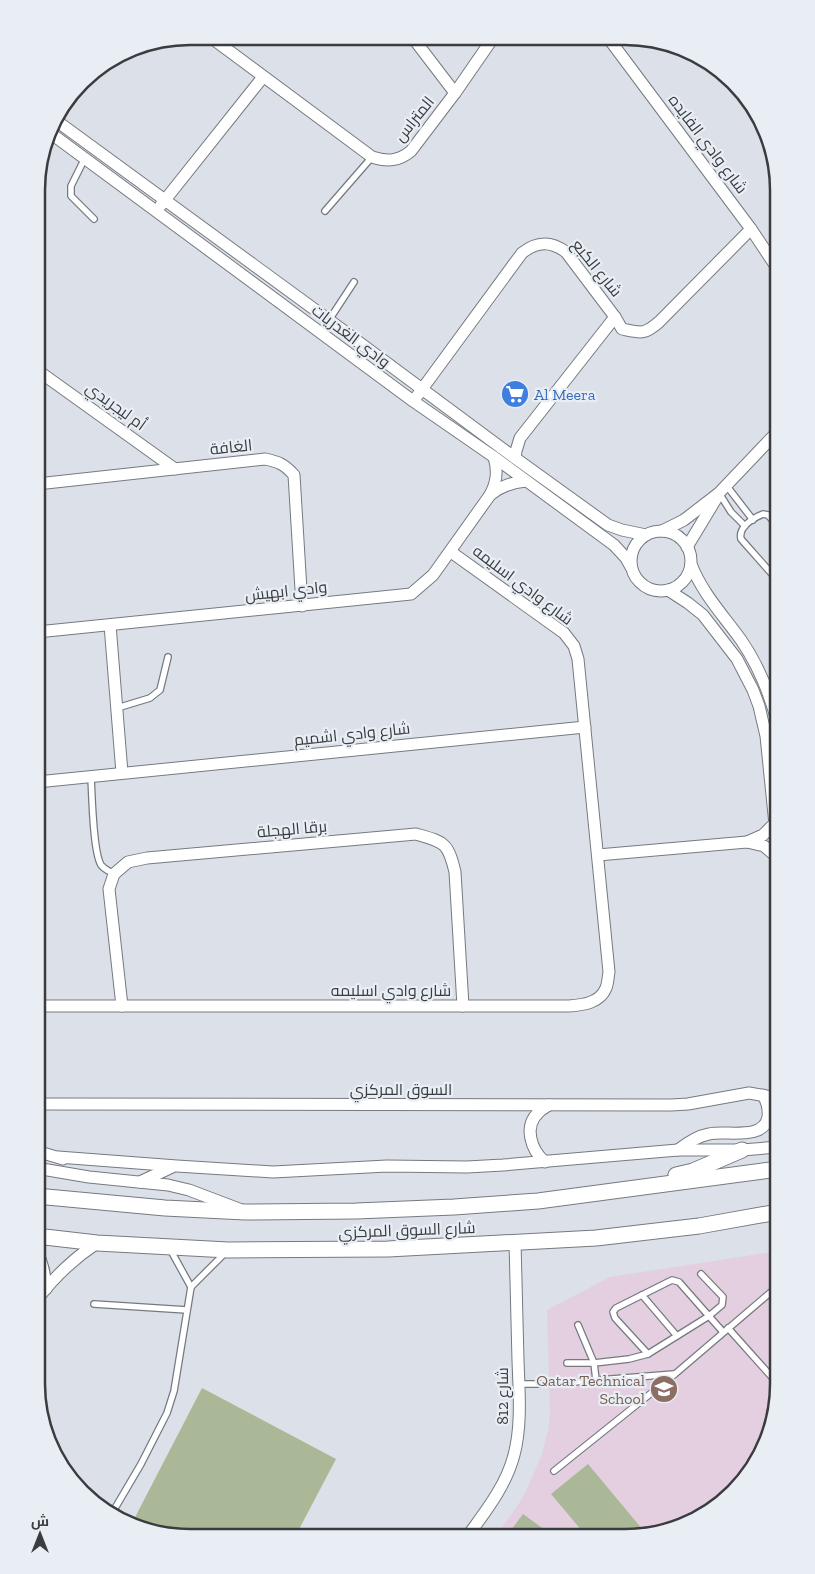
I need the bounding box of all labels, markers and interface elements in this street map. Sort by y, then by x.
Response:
street label: شارع وادي الفايده [661,91,751,200]
street label: المتراس [390,93,439,146]
street label: شارع الكبع [566,235,626,302]
street label: وادي الغدريات [306,300,394,375]
street label: أم ليجريدي [80,378,150,437]
supermarket icon: Al Meera [500,379,530,409]
place label: Al Meera [534,385,596,404]
street label: الغافة [209,435,253,459]
street label: شارع وادي اسليمه [467,541,577,632]
street label: وادي ابهيش [244,577,328,609]
street label: شارع وادي اشميم [293,718,412,754]
street label: برقا الهجلة [256,816,328,843]
street label: شارع وادي اسليمه [331,981,451,1004]
street label: السوق المركزي [350,1080,452,1103]
street label: شارع السوق المركزي [338,1218,476,1246]
street label: شارع 812 [493,1367,514,1425]
place label: Qatar Technical School [536,1371,645,1408]
school or university icon: Qatar Technical School [649,1374,679,1404]
north arrow [15,1509,65,1559]
text: ش [31,1513,49,1530]

